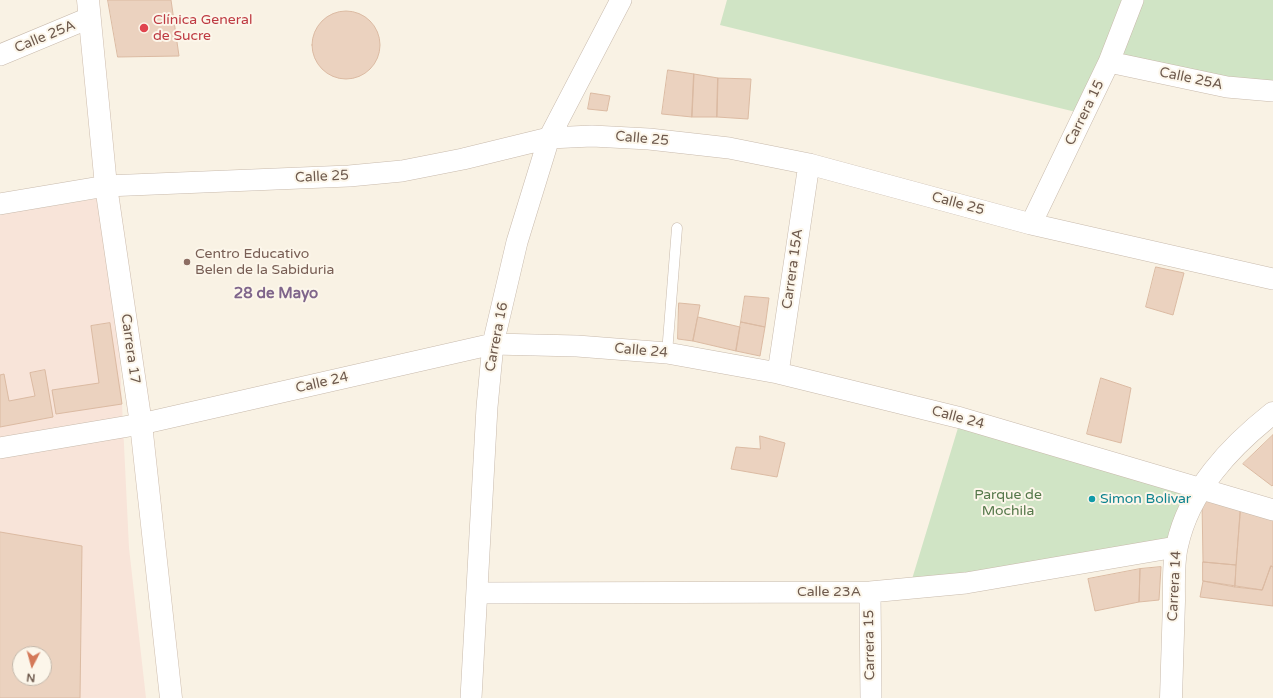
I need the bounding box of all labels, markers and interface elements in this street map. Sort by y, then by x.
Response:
place label: Clínica General de Sucre [153,12,252,44]
street label: Calle 25A [12,17,78,57]
marker: Clínica General de Sucre [138,22,150,34]
street label: Calle 25A [1158,64,1224,94]
street label: Carrera 15 [1062,78,1108,148]
street label: Calle 25 [615,128,669,150]
street label: Calle 25 [295,167,349,187]
street label: Calle 25 [930,189,986,219]
street label: Carrera 15A [779,228,807,310]
place label: Centro Educativo Belen de la Sabiduria [195,246,334,278]
marker: Centro Educativo Belen de la Sabiduria [182,257,192,267]
district label: 28 de Mayo [234,285,318,303]
street label: Carrera 16 [482,301,512,373]
street label: Carrera 17 [117,313,143,385]
street label: Calle 24 [614,340,668,362]
street label: Calle 24 [294,369,350,397]
street label: Calle 24 [930,403,986,433]
park label: Parque de Mochila [974,487,1042,520]
place label: Simon Bolivar [1100,491,1191,507]
marker: Simon Bolivar [1087,494,1097,504]
street label: Carrera 14 [1165,550,1185,622]
street label: Calle 23A [797,584,861,600]
street label: Carrera 15 [861,610,879,680]
north arrow [12,646,52,686]
text: N [26,671,36,684]

